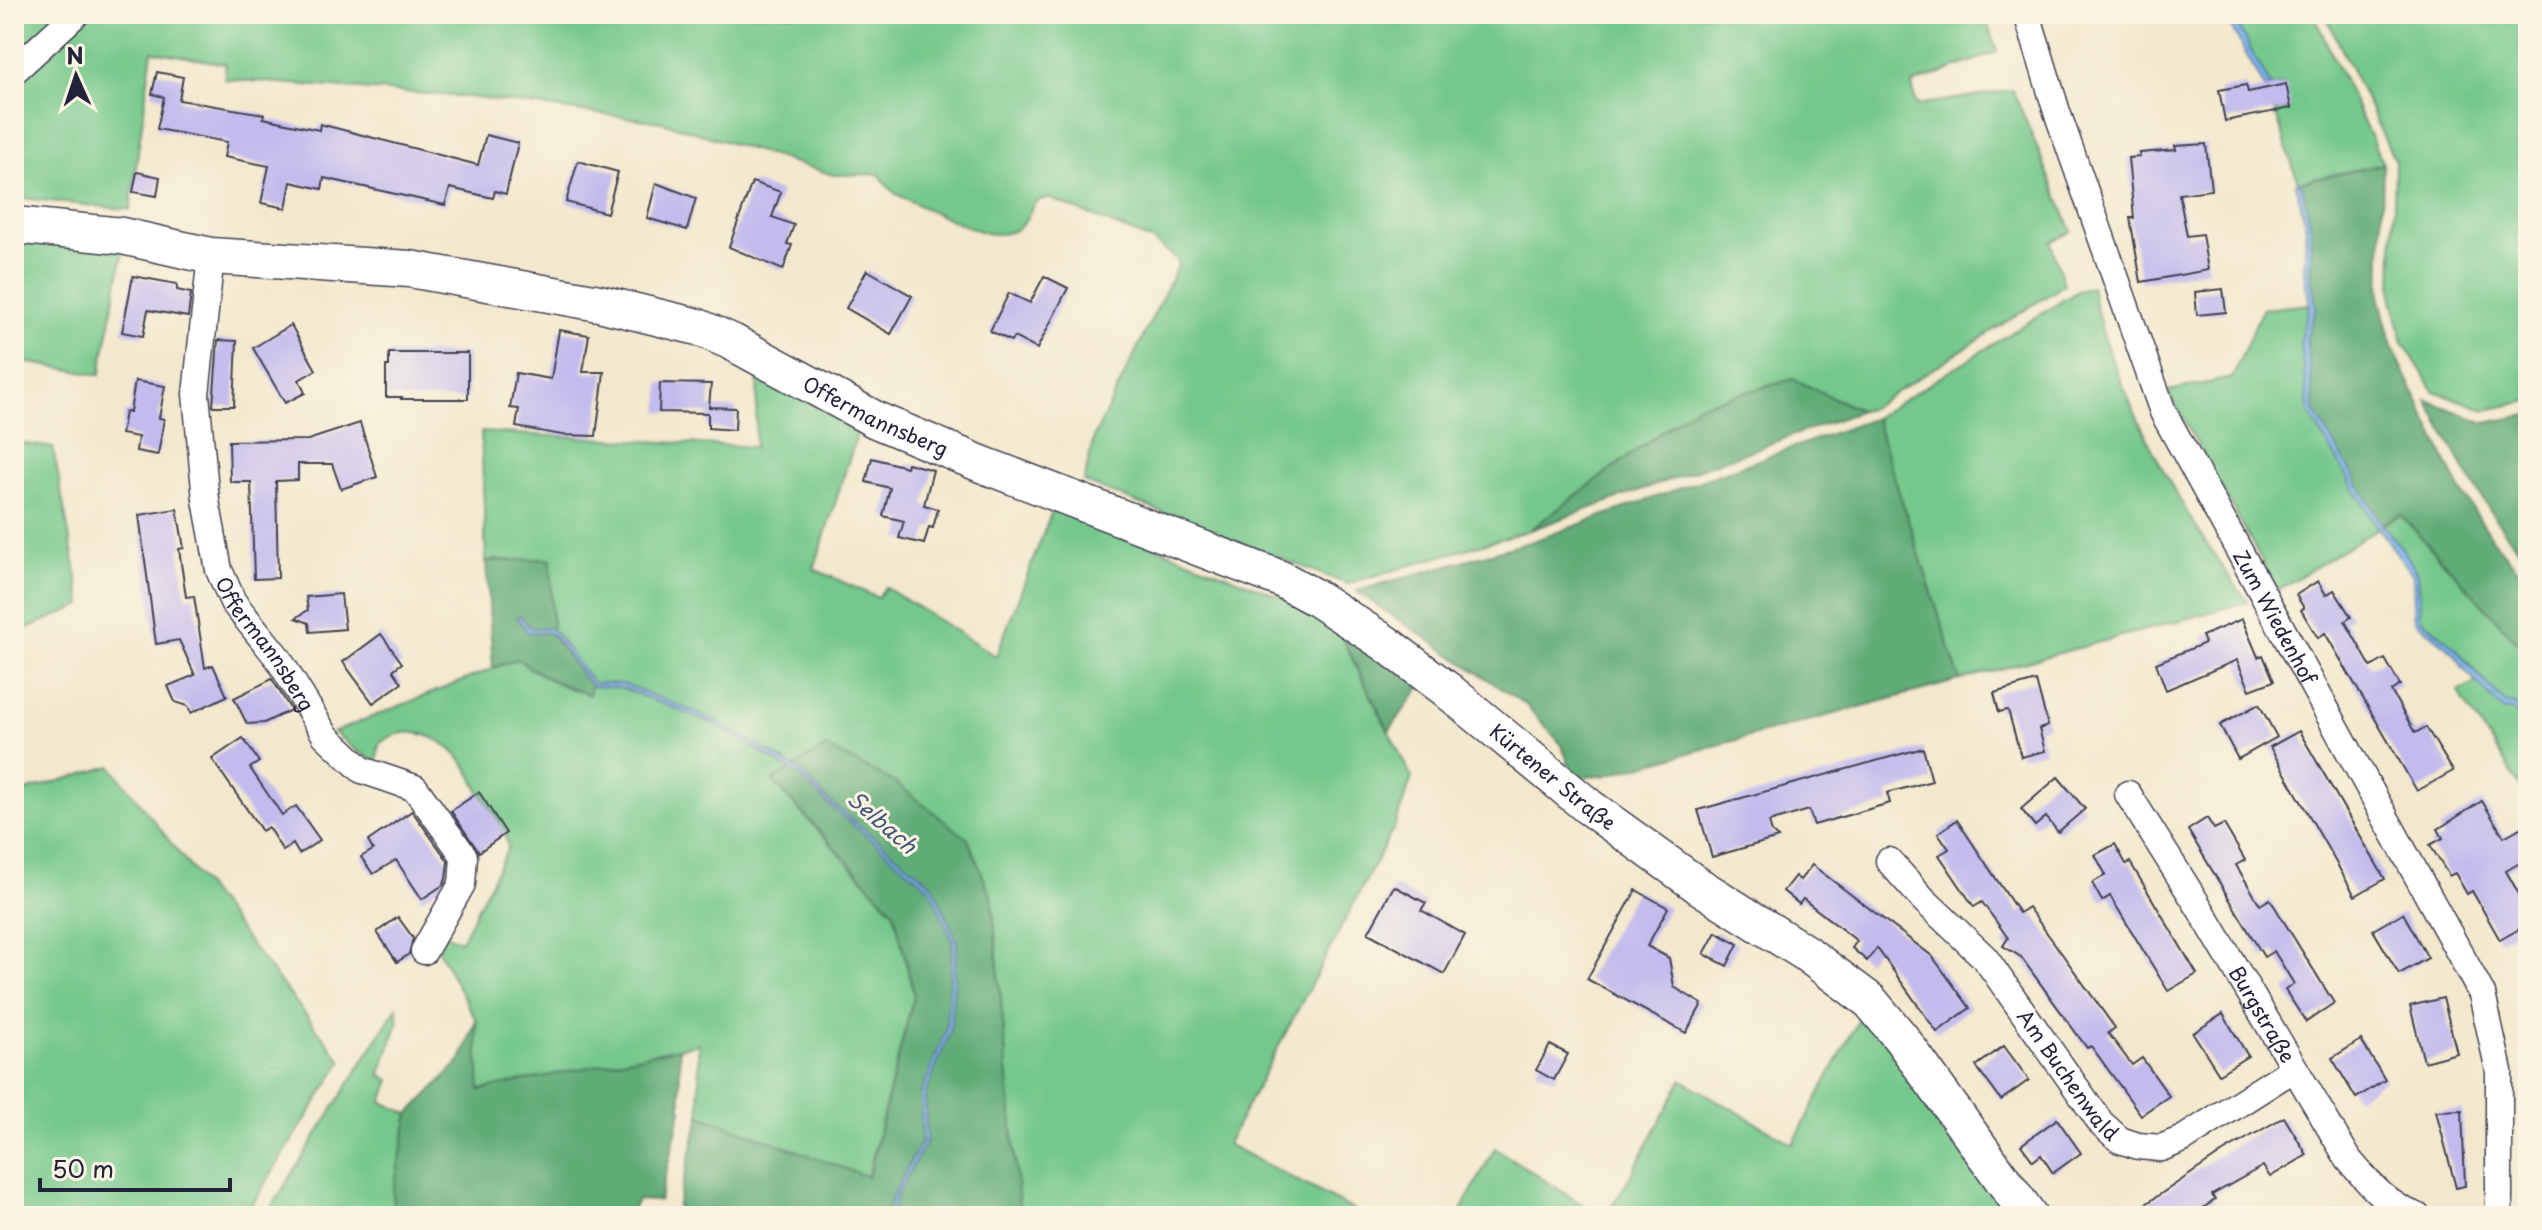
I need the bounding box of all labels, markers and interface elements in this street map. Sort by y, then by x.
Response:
north arrow [36,36,116,116]
text: N [65,38,84,71]
street label: Offermannsberg [798,368,953,464]
street label: Zum Wiedenhof [2226,544,2325,690]
street label: Offermannsberg [209,572,322,717]
street label: Kürtener Straße [1483,716,1622,837]
water label: Selbach [841,782,926,861]
street label: Burgstraße [2222,960,2303,1068]
street label: Am Buchenwald [2010,1003,2126,1147]
scale bar [40,1142,230,1192]
text: 50 m [52,1150,114,1186]

